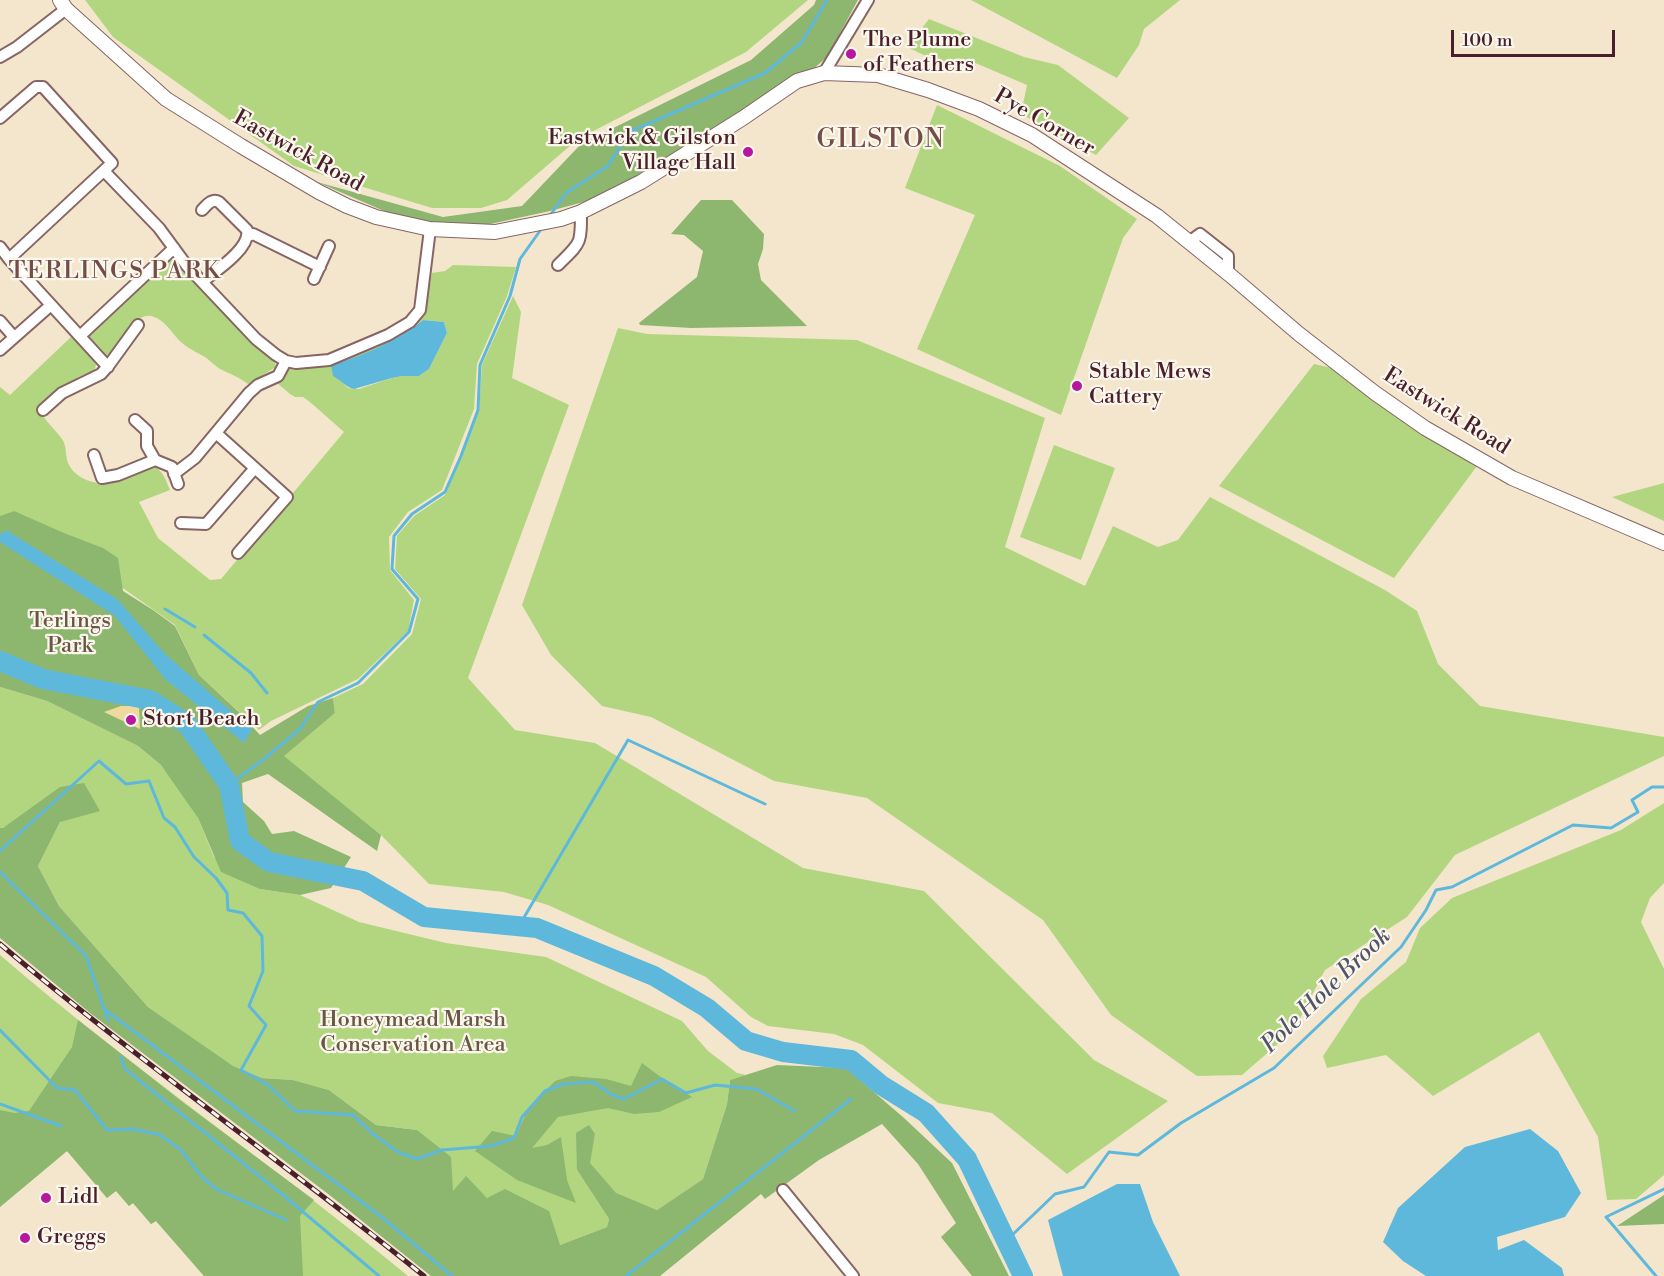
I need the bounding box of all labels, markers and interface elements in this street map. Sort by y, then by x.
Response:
scale bar [1454,18,1618,56]
place label: The Plume of Feathers [863,28,974,80]
text: 100 m [1462,29,1513,52]
marker: The Plume of Feathers [844,47,858,61]
street label: Pye Corner [989,83,1099,163]
street label: Eastwick Road [228,105,368,199]
district label: GILSTON [817,125,945,157]
place label: Eastwick & Gilston Village Hall [548,126,736,178]
marker: Eastwick & Gilston Village Hall [741,145,755,159]
district label: TERLINGS PARK [8,258,222,286]
place label: Stable Mews Cattery [1089,360,1211,412]
street label: Eastwick Road [1378,363,1514,461]
marker: Stable Mews Cattery [1070,379,1084,393]
park label: Terlings Park [29,609,111,660]
place label: Stort Beach [143,707,260,733]
marker: Stort Beach [124,713,138,727]
water label: Pole Hole Brook [1256,922,1398,1060]
park label: Honeymead Marsh Conservation Area [320,1008,506,1060]
place label: Lidl [58,1185,99,1211]
marker: Lidl [39,1191,53,1205]
place label: Greggs [37,1225,106,1251]
marker: Greggs [18,1231,32,1245]

